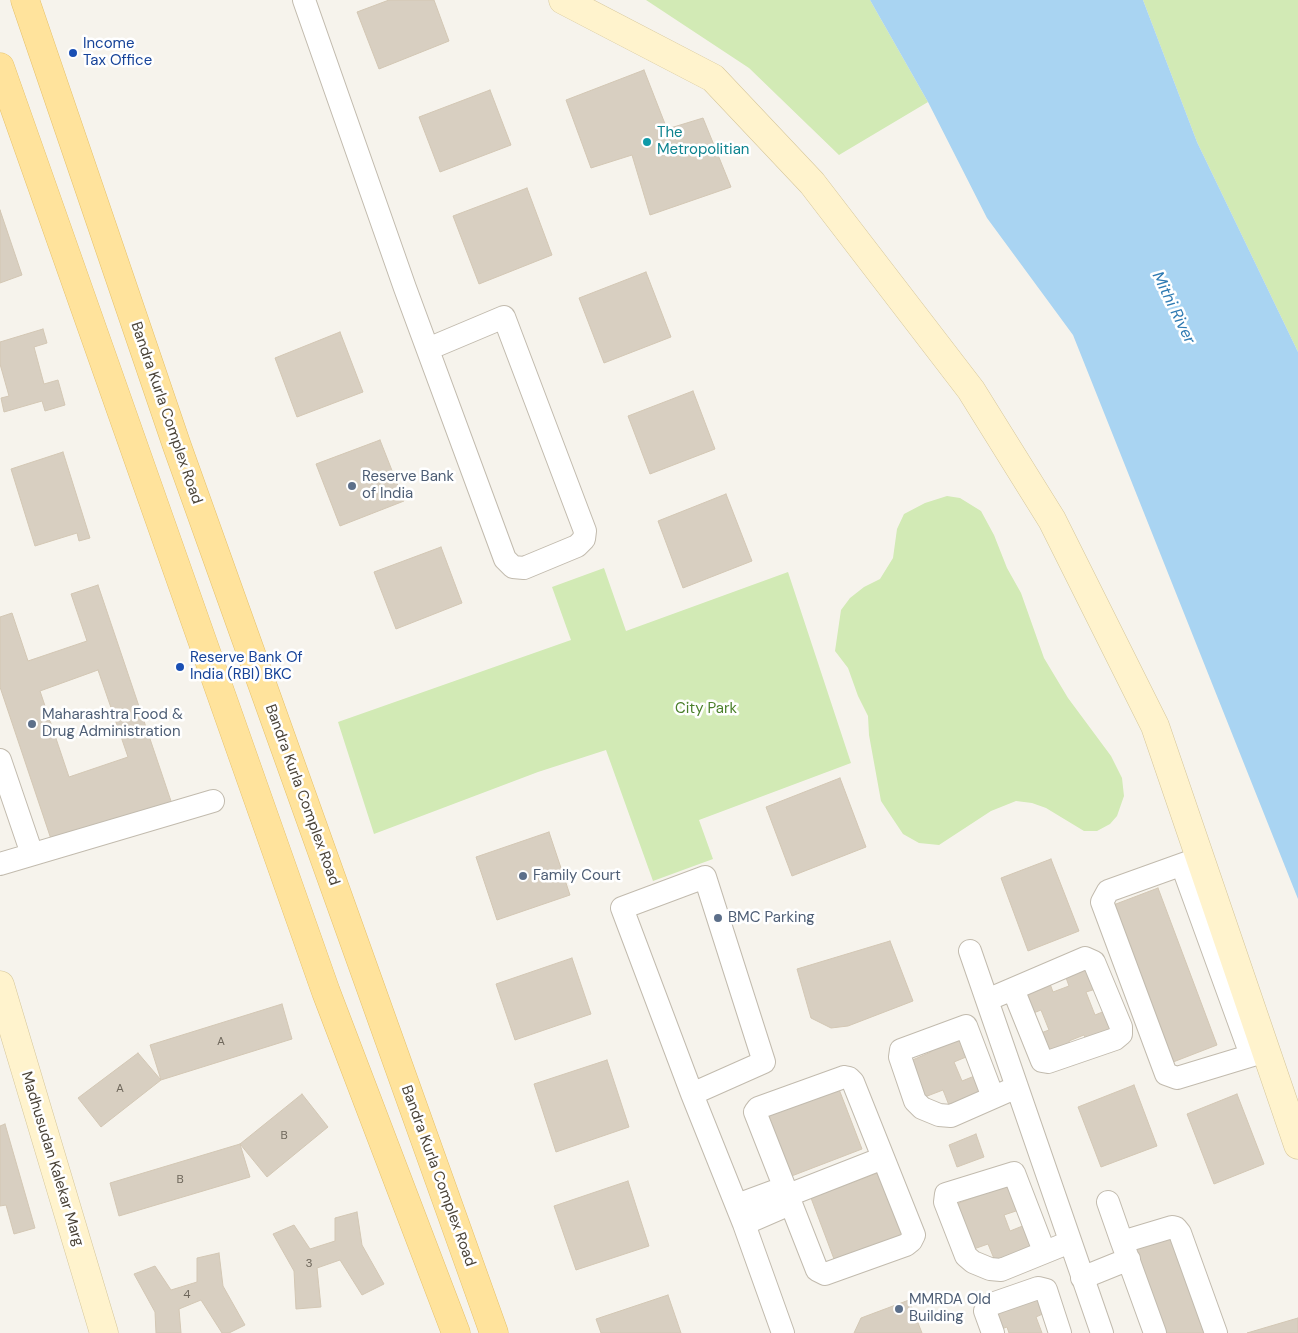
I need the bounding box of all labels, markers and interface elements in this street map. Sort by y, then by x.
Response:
place label: Income Tax Office [83,35,152,70]
marker: Income Tax Office [67,47,79,59]
place label: The Metropolitian [657,124,749,159]
marker: The Metropolitian [641,136,653,148]
water label: Mithi River [1147,269,1199,347]
street label: Bandra Kurla Complex Road [126,320,206,506]
place label: Reserve Bank of India [362,468,454,503]
marker: Reserve Bank of India [346,480,358,492]
place label: Reserve Bank Of India (RBI) BKC [190,649,303,684]
marker: Reserve Bank Of India (RBI) BKC [174,661,186,673]
park label: City Park [675,700,737,718]
street label: Bandra Kurla Complex Road [261,702,343,888]
place label: Maharashtra Food & Drug Administration [42,706,183,741]
marker: Maharashtra Food & Drug Administration [26,718,38,730]
place label: Family Court [533,867,621,885]
marker: Family Court [517,870,529,882]
place label: BMC Parking [728,909,815,927]
marker: BMC Parking [712,912,724,924]
house number: A [217,1035,225,1049]
street label: Madhusudan Kalekar Marg [17,1069,87,1249]
house number: A [116,1082,124,1096]
street label: Bandra Kurla Complex Road [397,1083,479,1269]
house number: B [280,1129,288,1143]
house number: B [176,1173,184,1187]
house number: 3 [305,1257,313,1271]
house number: 4 [183,1288,191,1302]
place label: MMRDA Old Building [909,1291,991,1326]
marker: MMRDA Old Building [893,1303,905,1315]

